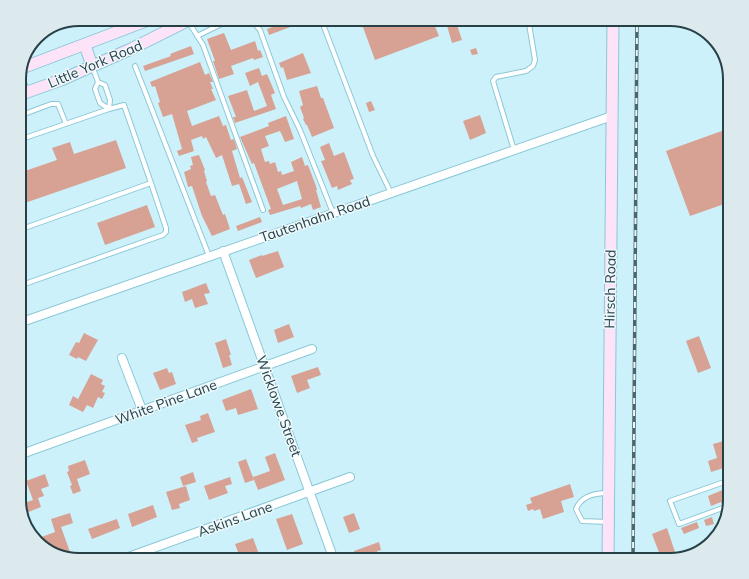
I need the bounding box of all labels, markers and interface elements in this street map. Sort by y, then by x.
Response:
street label: Little York Road [45,36,145,92]
street label: Tautenhahn Road [257,192,373,246]
street label: Hirsch Road [600,249,620,329]
street label: Wicklowe Street [252,353,306,459]
street label: White Pine Lane [113,375,219,429]
street label: Askins Lane [195,497,275,541]

